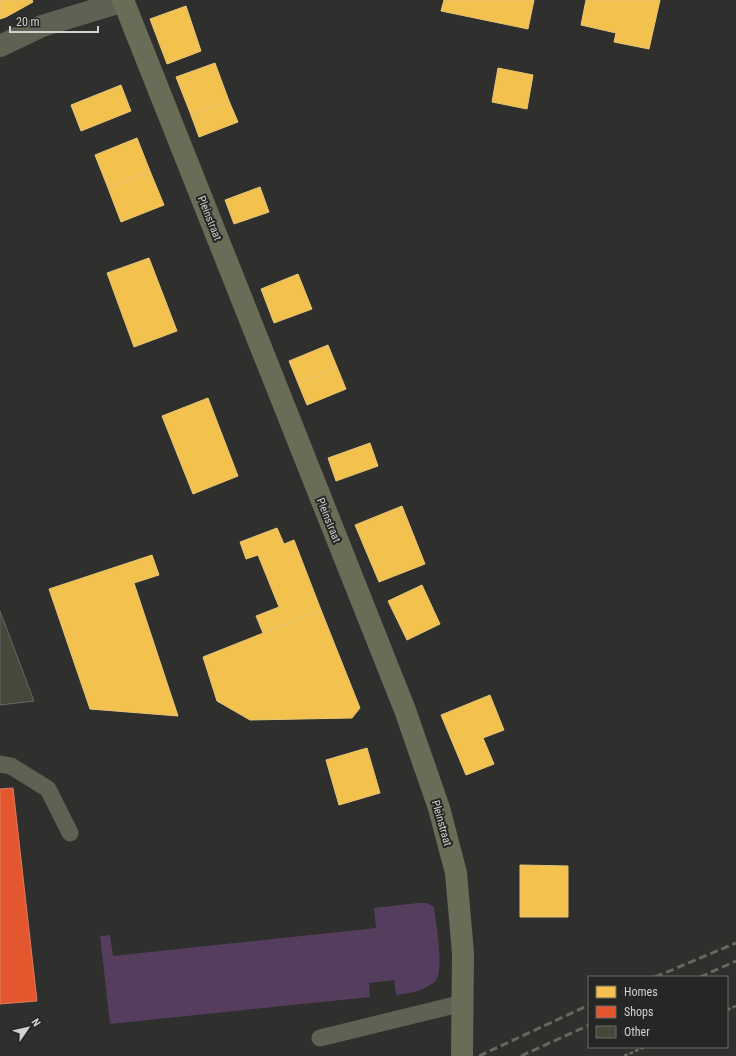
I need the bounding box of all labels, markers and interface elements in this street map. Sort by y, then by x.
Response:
scale bar [10,8,98,34]
text: 20 m [16,15,40,29]
street label: Pleinstraat [195,194,224,242]
street label: Pleinstraat [314,496,343,544]
street label: Pleinstraat [429,799,454,847]
legend [588,976,728,1048]
text: Homes [624,985,658,999]
text: Shops [624,1005,653,1019]
north arrow [8,1008,48,1048]
text: N [29,1016,43,1029]
text: Other [624,1025,650,1039]

